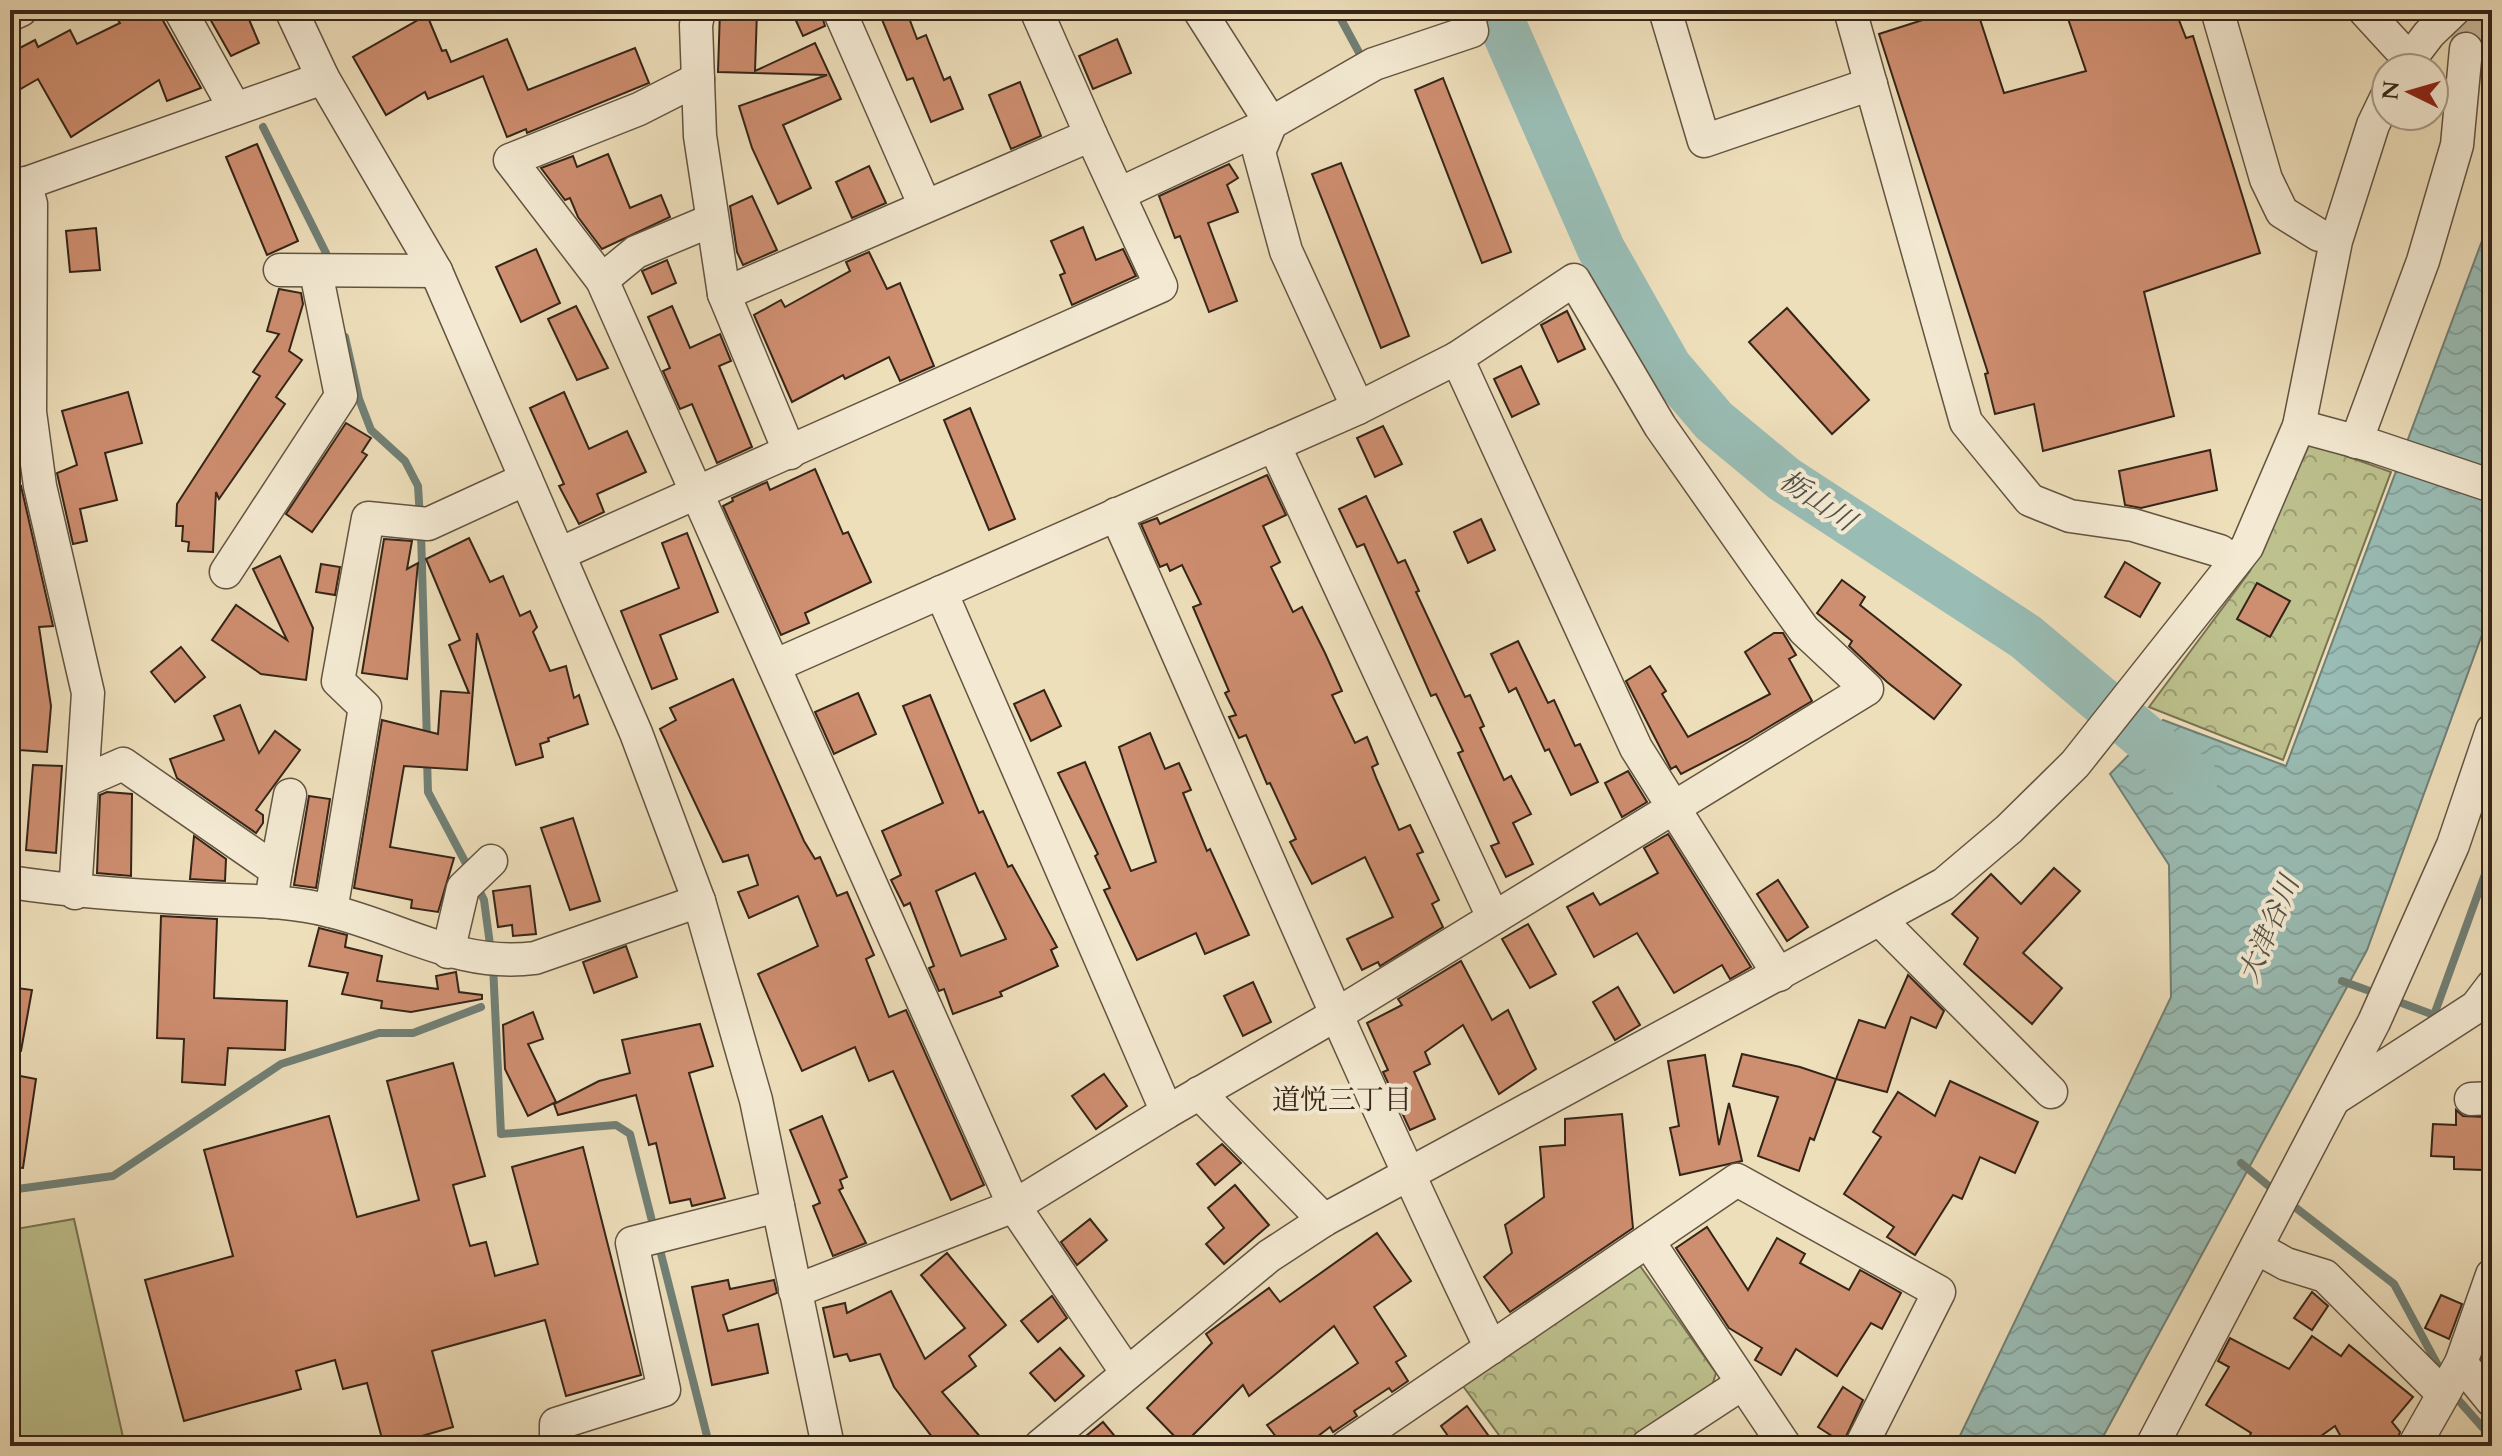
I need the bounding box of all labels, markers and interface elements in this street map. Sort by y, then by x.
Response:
north arrow [2370,52,2450,132]
text: N [2375,80,2407,101]
water label: 栃山川 [1772,462,1865,542]
water label: 大津谷川 [2230,868,2309,988]
district label: 道悦三丁目 [1272,1081,1412,1119]

